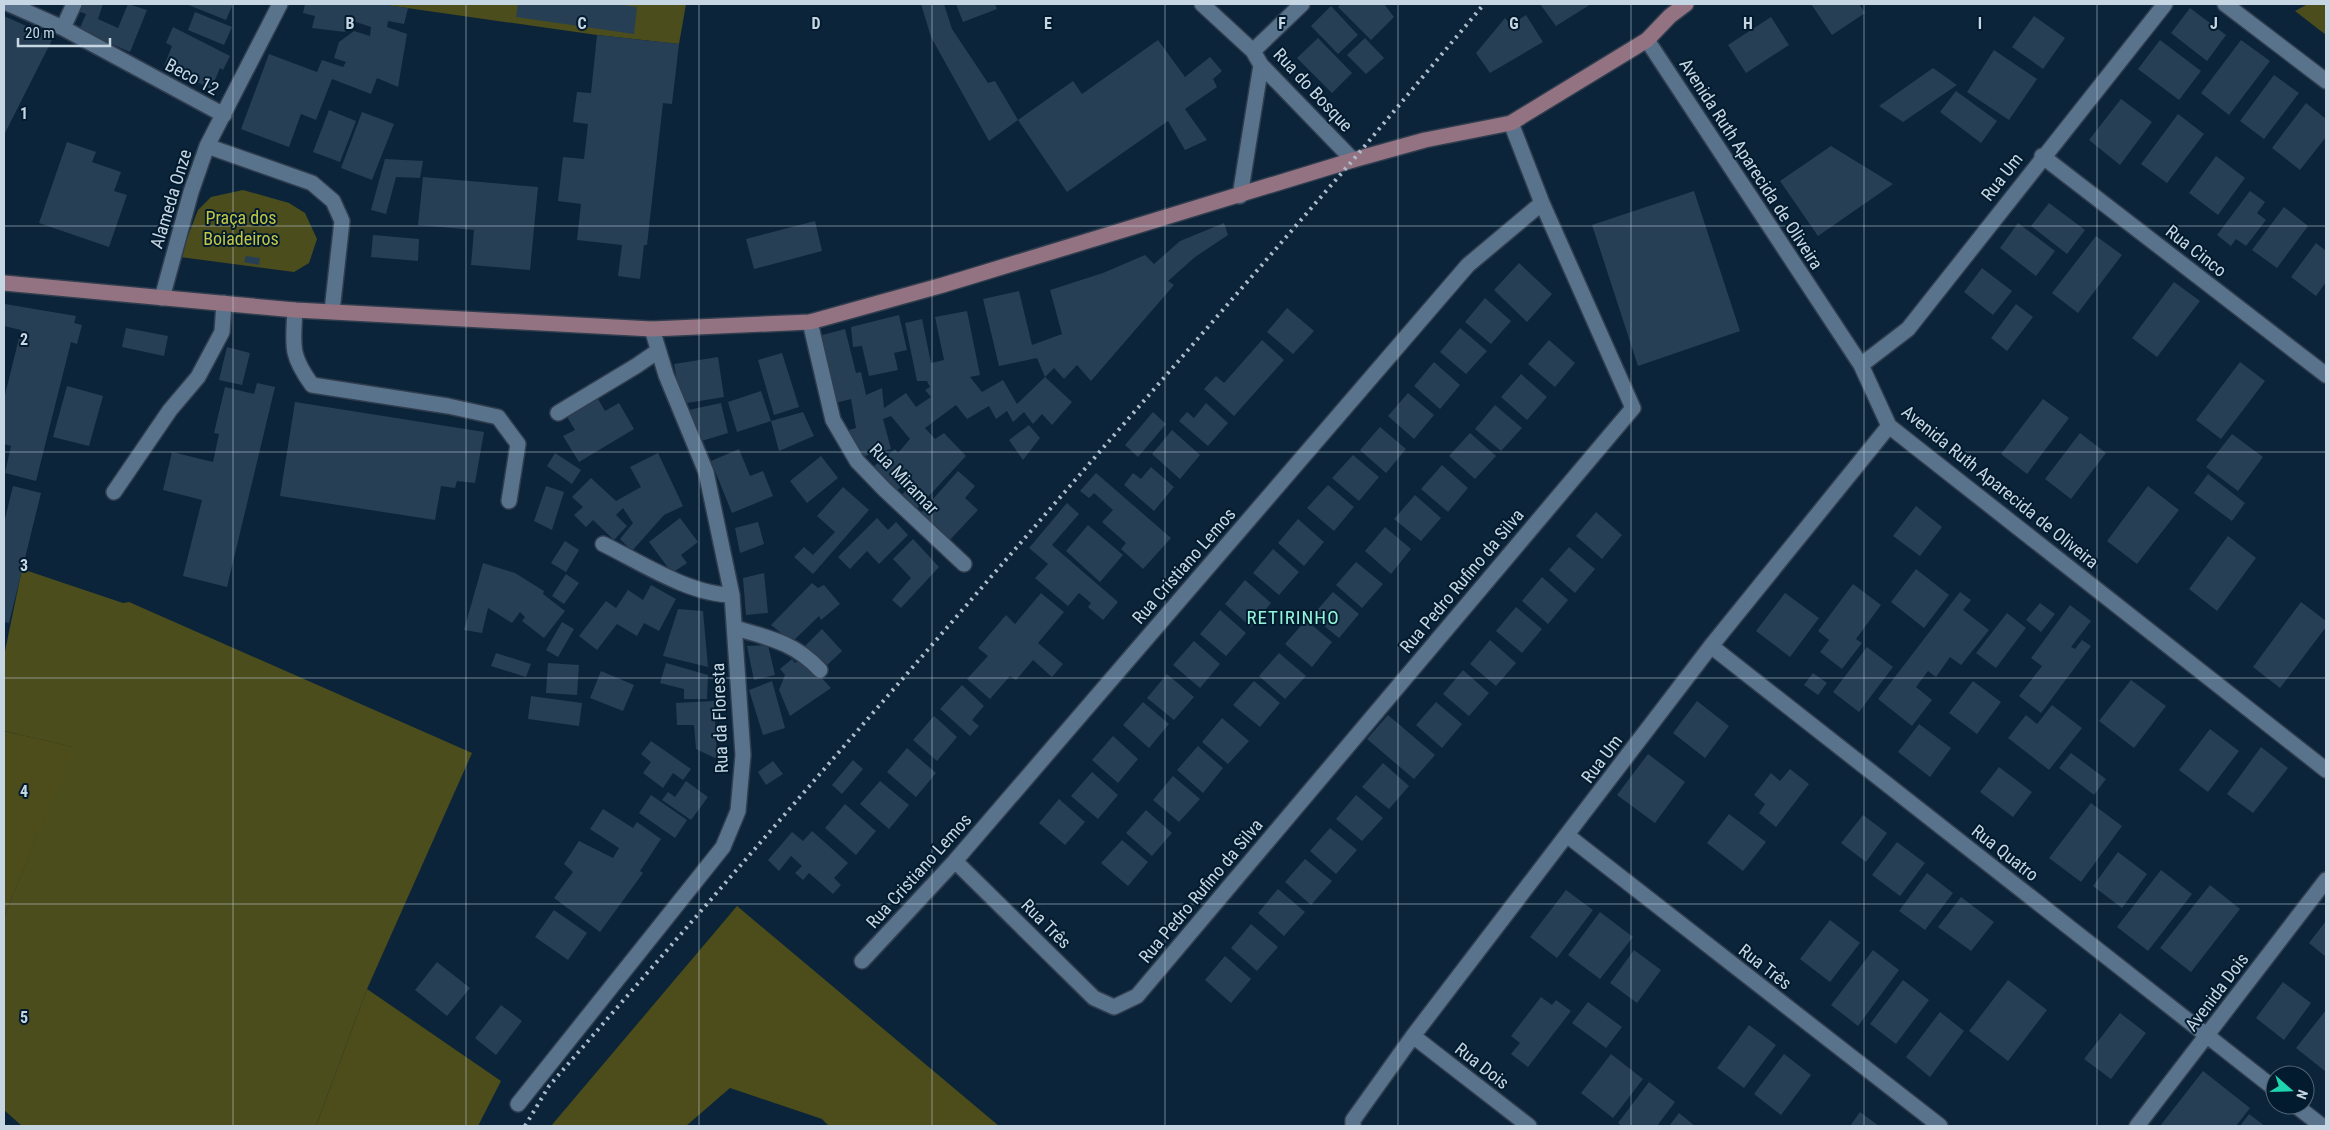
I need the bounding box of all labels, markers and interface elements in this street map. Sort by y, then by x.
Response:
text: B [346,14,355,33]
text: C [577,14,587,33]
text: D [811,14,821,33]
text: E [1044,14,1052,33]
text: F [1278,14,1286,33]
text: G [1509,14,1519,33]
text: H [1743,14,1753,33]
text: I [1978,14,1982,33]
text: J [2210,14,2218,33]
scale bar [18,15,110,47]
text: 20 m [25,24,55,42]
street label: Rua do Bosque [1269,44,1357,136]
street label: Beco 12 [162,54,223,99]
street label: Avenida Ruth Aparecida de Oliveira [1675,54,1828,273]
text: 1 [20,104,28,123]
street label: Alameda Onze [145,147,196,251]
street label: Rua Um [1977,149,2027,205]
park label: Praça dos Boiadeiros [203,207,279,249]
street label: Rua Cinco [2162,220,2231,281]
text: 2 [20,330,28,349]
street label: Avenida Ruth Aparecida de Oliveira [1898,401,2103,573]
street label: Rua Miramar [865,439,944,519]
street label: Rua Cristiano Lemos [1128,503,1240,628]
street label: Rua Pedro Rufino da Silva [1395,505,1528,657]
text: 3 [20,556,28,575]
district label: RETIRINHO [1246,606,1340,629]
street label: Rua da Floresta [707,662,732,774]
street label: Rua Um [1577,731,1626,787]
text: 4 [20,782,28,801]
street label: Rua Cristiano Lemos [862,809,976,932]
street label: Rua Pedro Rufino da Silva [1134,815,1267,967]
street label: Rua Quatro [1968,820,2043,885]
street label: Rua Três [1017,895,1075,953]
street label: Rua Três [1735,939,1796,994]
street label: Avenida Dois [2180,949,2253,1035]
text: 5 [20,1008,28,1027]
street label: Rua Dois [1451,1038,1513,1093]
north arrow [2265,1065,2315,1115]
text: N [2293,1088,2311,1101]

